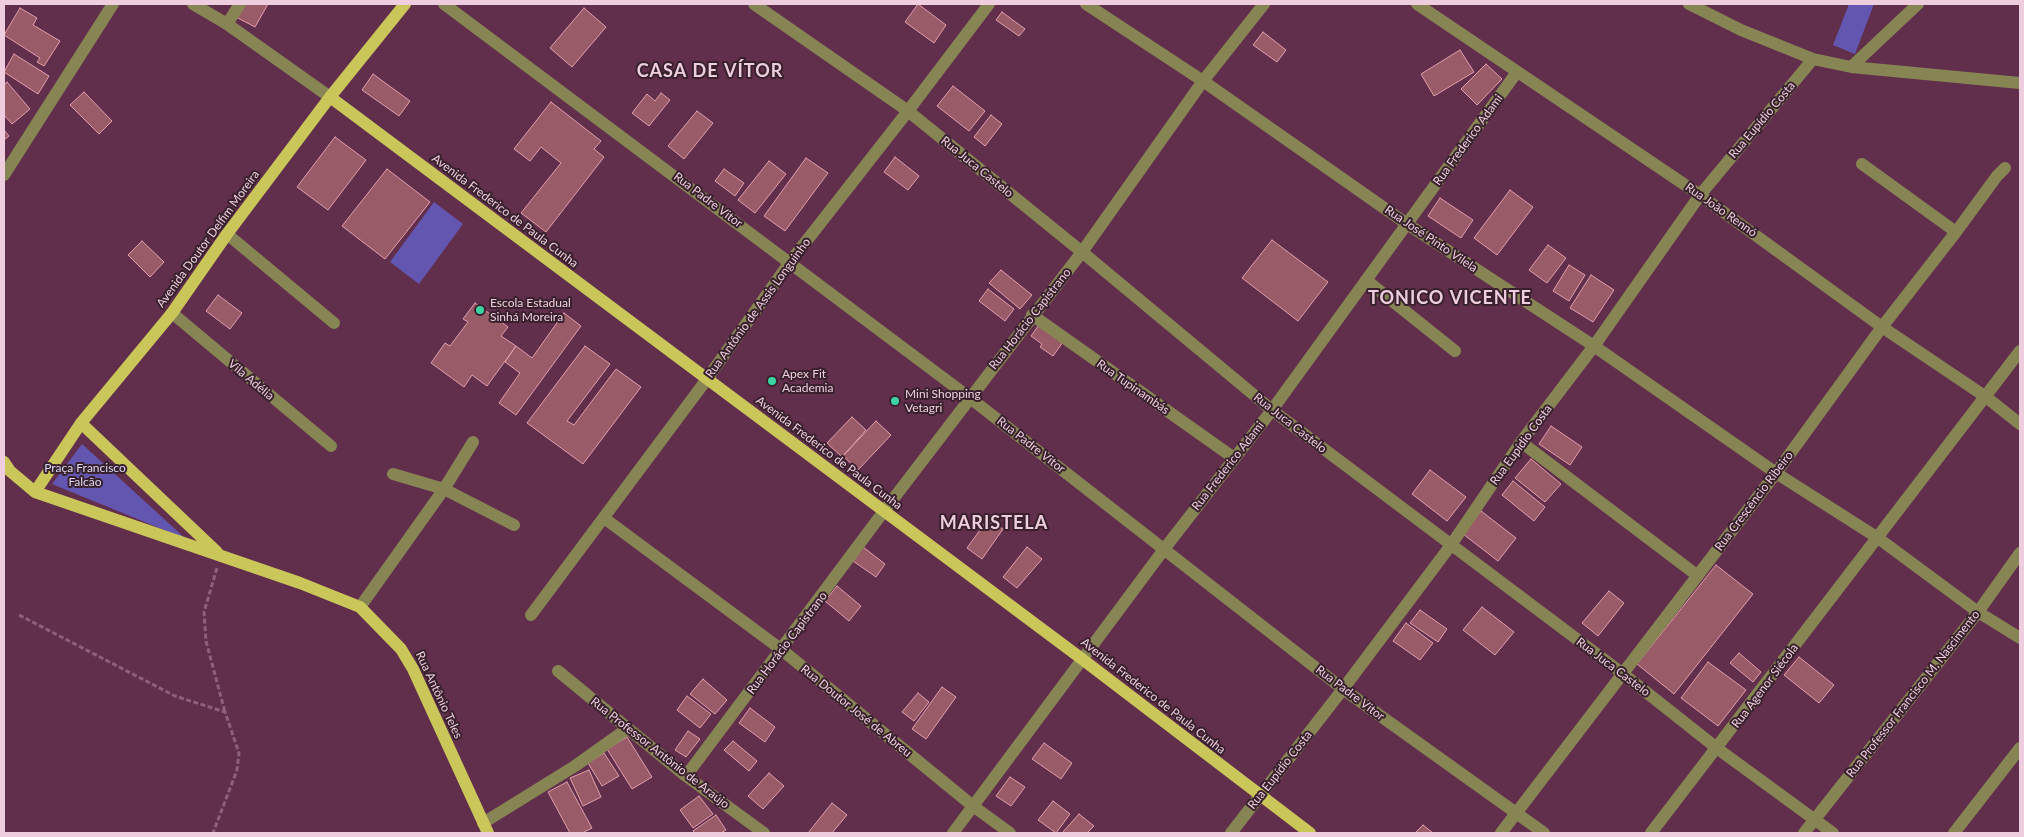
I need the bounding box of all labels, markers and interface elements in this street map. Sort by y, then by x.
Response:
district label: CASA DE VÍTOR [635,60,785,82]
street label: Rua Eupídio Costa [1726,79,1798,161]
street label: Rua Frederico Adami [1430,92,1506,188]
street label: Rua Juca Castelo [938,133,1016,201]
street label: Avenida Frederico de Paula Cunha [429,151,581,271]
street label: Avenida Doutor Delfim Moreira [153,168,263,310]
street label: Rua Padre Vitor [671,169,745,231]
street label: Rua João Rennó [1682,180,1760,240]
street label: Rua José Pinto Vilela [1382,203,1480,275]
street label: Rua Antônio de Assis Longuinho [702,235,814,381]
street label: Rua Horácio Capistrano [986,266,1074,372]
district label: TONICO VICENTE [1366,287,1534,309]
place label: Escola Estadual Sinhá Moreira [490,296,571,324]
marker: Escola Estadual Sinhá Moreira [474,304,486,316]
street label: Vila Adélia [225,357,277,403]
street label: Rua Tupinambás [1094,357,1172,417]
place label: Apex Fit Academia [782,367,833,395]
marker: Apex Fit Academia [766,375,778,387]
place label: Mini Shopping Vetagri [905,387,981,415]
street label: Rua Juca Castelo [1251,390,1329,456]
street label: Avenida Frederico de Paula Cunha [753,393,905,513]
marker: Mini Shopping Vetagri [889,395,901,407]
street label: Rua Eupídio Costa [1487,402,1555,488]
street label: Rua Padre Vitor [994,414,1068,476]
street label: Rua Frederico Adami [1189,419,1267,513]
street label: Rua Crescêncio Ribeiro [1712,448,1796,554]
park label: Praça Francisco Falcão [44,461,126,489]
district label: MARISTELA [939,512,1049,534]
street label: Rua Horácio Capistrano [744,589,830,697]
street label: Rua Professor Francisco M. Nascimento [1843,608,1983,780]
street label: Avenida Frederico de Paula Cunha [1078,635,1228,757]
street label: Rua Juca Castelo [1573,635,1653,699]
street label: Rua Agenor Siécola [1729,641,1801,731]
street label: Rua Antônio Teles [412,649,466,741]
street label: Rua Doutor José de Abreu [798,662,914,760]
street label: Rua Padre Vitor [1313,662,1387,724]
street label: Rua Professor Antônio de Araújo [588,694,732,812]
street label: Rua Eupídio Costa [1245,728,1315,812]

